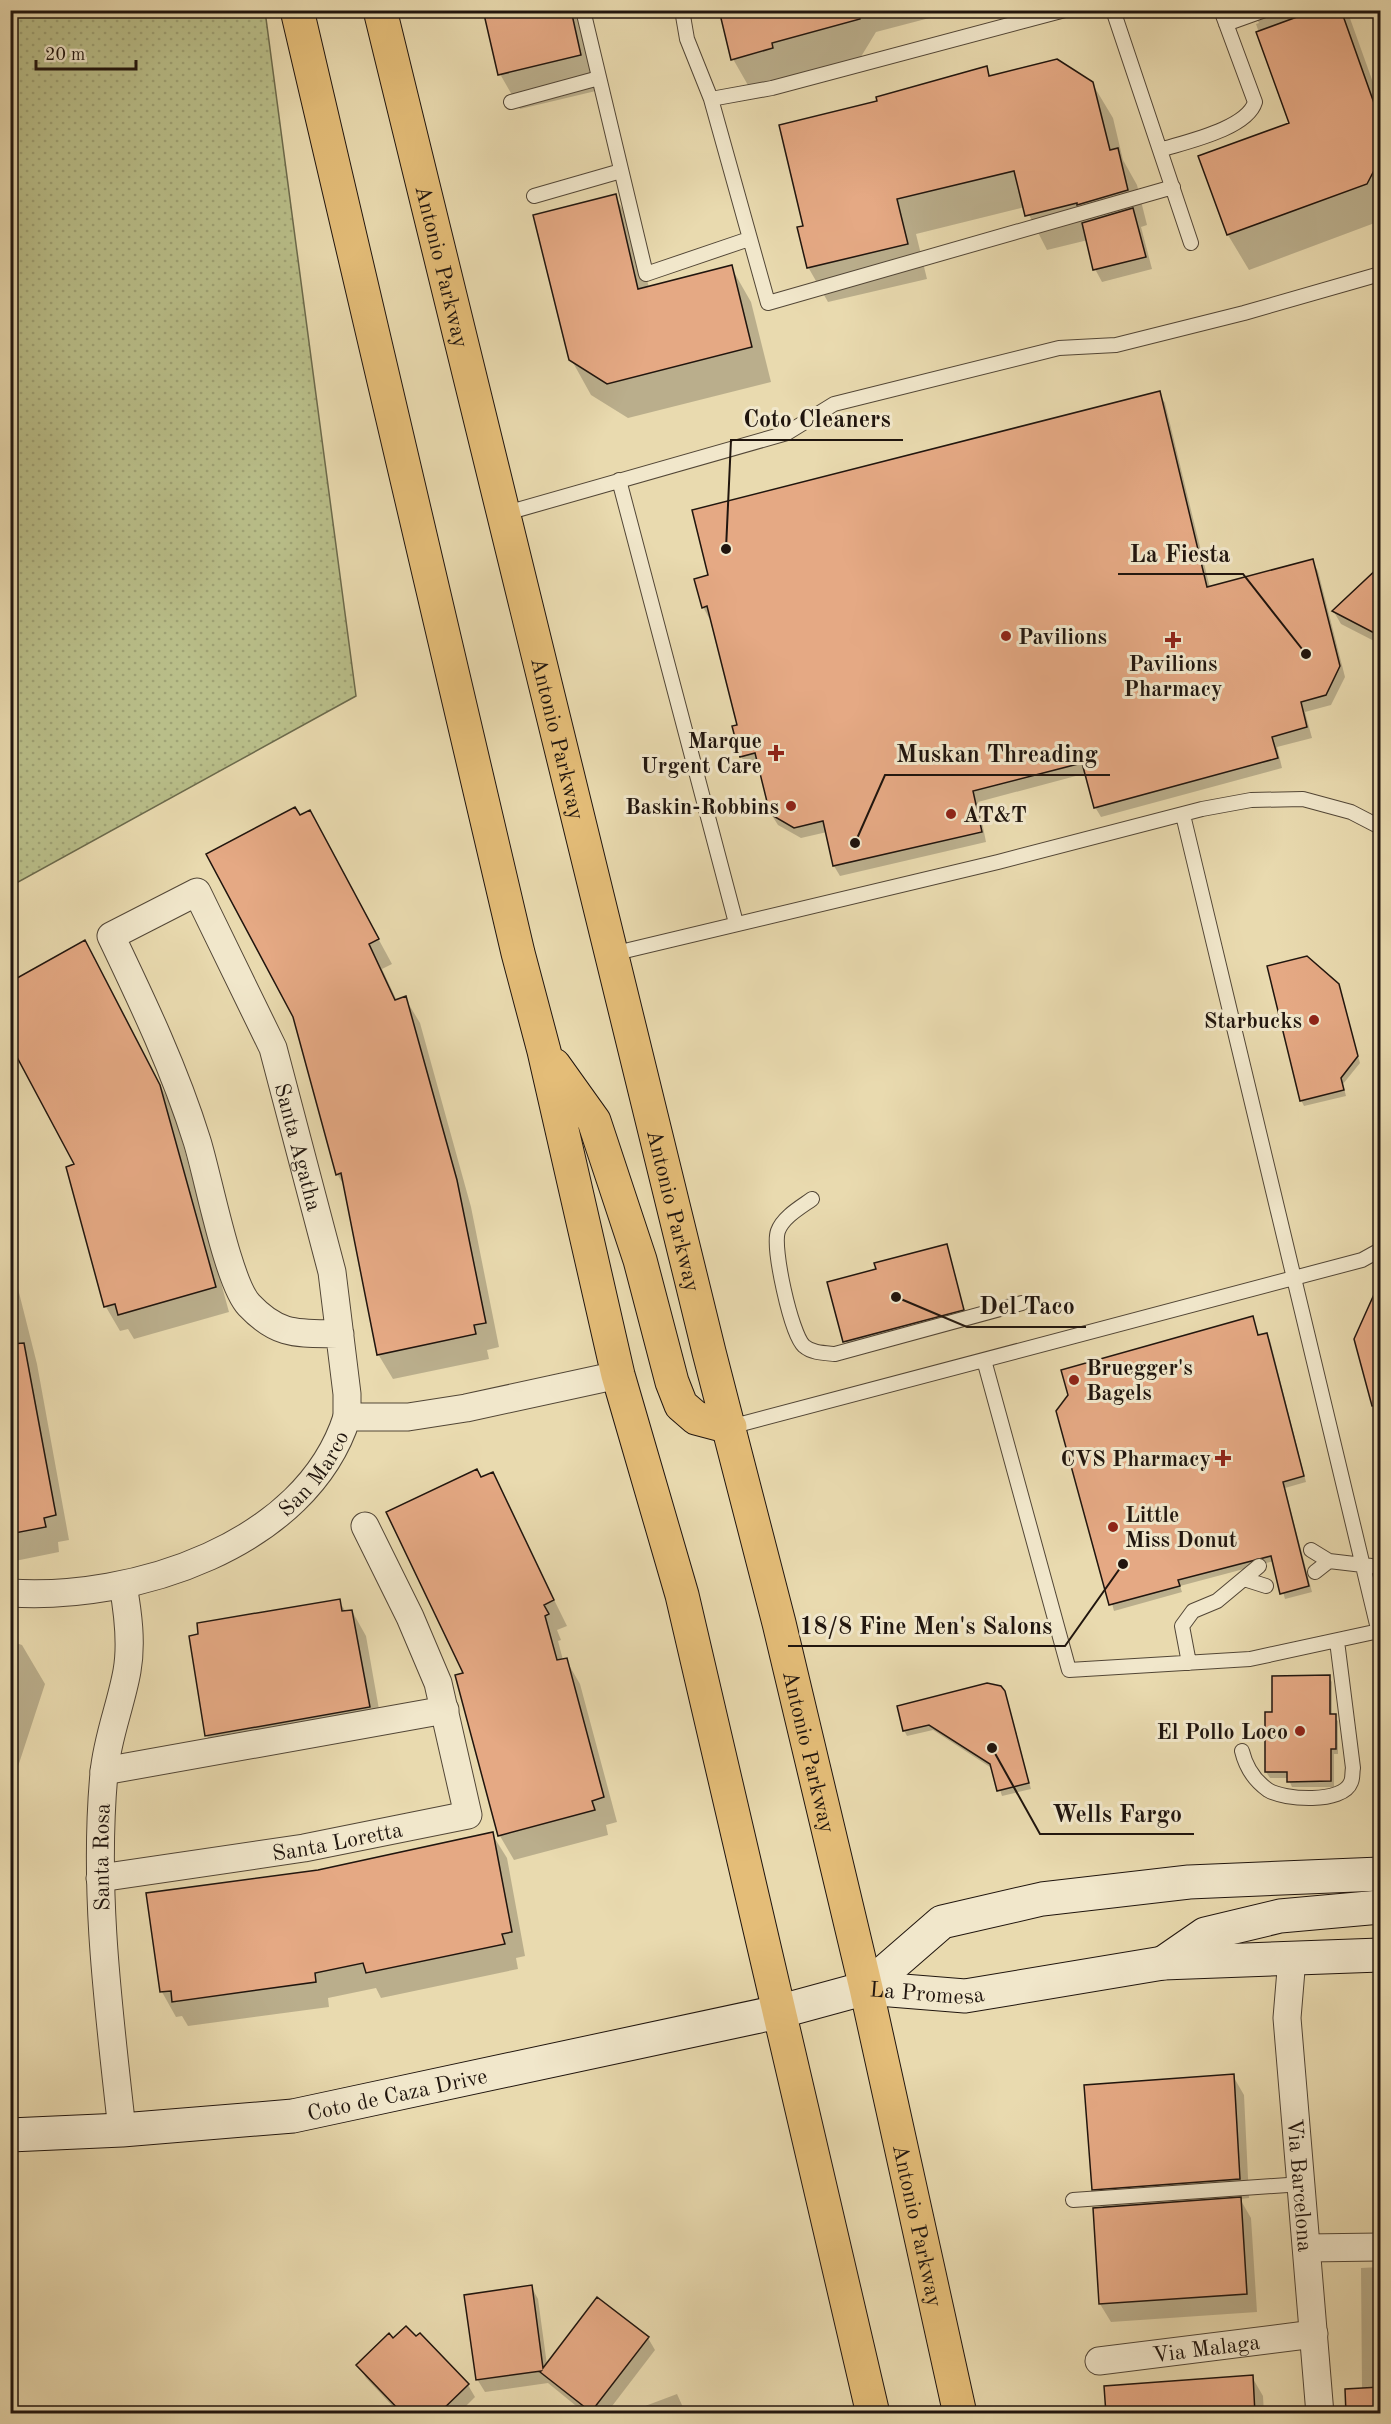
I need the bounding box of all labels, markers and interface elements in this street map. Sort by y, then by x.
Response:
scale bar [36,33,136,71]
text: 20 m [45,46,85,64]
street label: Antonio Parkway [410,184,471,351]
callout: Coto Cleaners [731,398,903,440]
text: Coto Cleaners [743,409,891,433]
callout: La Fiesta [1118,532,1243,574]
text: La Fiesta [1130,544,1230,568]
place label: Pavilions [1018,627,1107,649]
marker: Pavilions [999,629,1013,643]
marker: Pavilions Pharmacy [1166,633,1180,647]
place label: Pavilions Pharmacy [1123,654,1223,701]
street label: Antonio Parkway [526,656,587,823]
place label: Marque Urgent Care [640,731,762,778]
callout: Muskan Threading [885,733,1110,775]
marker: Marque Urgent Care [767,744,785,762]
text: Muskan Threading [896,744,1099,768]
place label: Baskin-Robbins [625,797,779,819]
marker: Baskin-Robbins [784,799,798,813]
place label: AT&T [963,805,1027,827]
marker: AT&T [944,807,958,821]
place label: Starbucks [1204,1011,1302,1033]
marker: Starbucks [1307,1013,1321,1027]
street label: Santa Agatha [270,1081,324,1214]
street label: Antonio Parkway [642,1128,703,1295]
callout: Del Taco [967,1285,1086,1327]
text: Del Taco [979,1296,1075,1320]
place label: Bruegger's Bagels [1086,1358,1193,1405]
marker: Bruegger's Bagels [1067,1373,1081,1387]
street label: San Marco [275,1428,354,1522]
place label: CVS Pharmacy [1061,1449,1211,1471]
marker: CVS Pharmacy [1216,1451,1230,1465]
place label: Little Miss Donut [1125,1505,1237,1552]
marker: Little Miss Donut [1106,1520,1120,1534]
callout: 18/8 Fine Men's Salons [788,1604,1065,1646]
text: 18/8 Fine Men's Salons [800,1616,1052,1640]
street label: Antonio Parkway [778,1669,838,1836]
place label: El Pollo Loco [1156,1722,1288,1744]
marker: El Pollo Loco [1293,1724,1307,1738]
callout: Wells Fargo [1040,1792,1194,1834]
street label: Santa Rosa [91,1802,115,1911]
text: Wells Fargo [1052,1804,1182,1828]
street label: Santa Loretta [271,1819,405,1866]
street label: La Promesa [869,1979,986,2009]
street label: Coto de Caza Drive [305,2066,489,2126]
street label: Via Barcelona [1282,2118,1315,2253]
street label: Antonio Parkway [888,2142,945,2310]
street label: Via Malaga [1151,2332,1261,2367]

